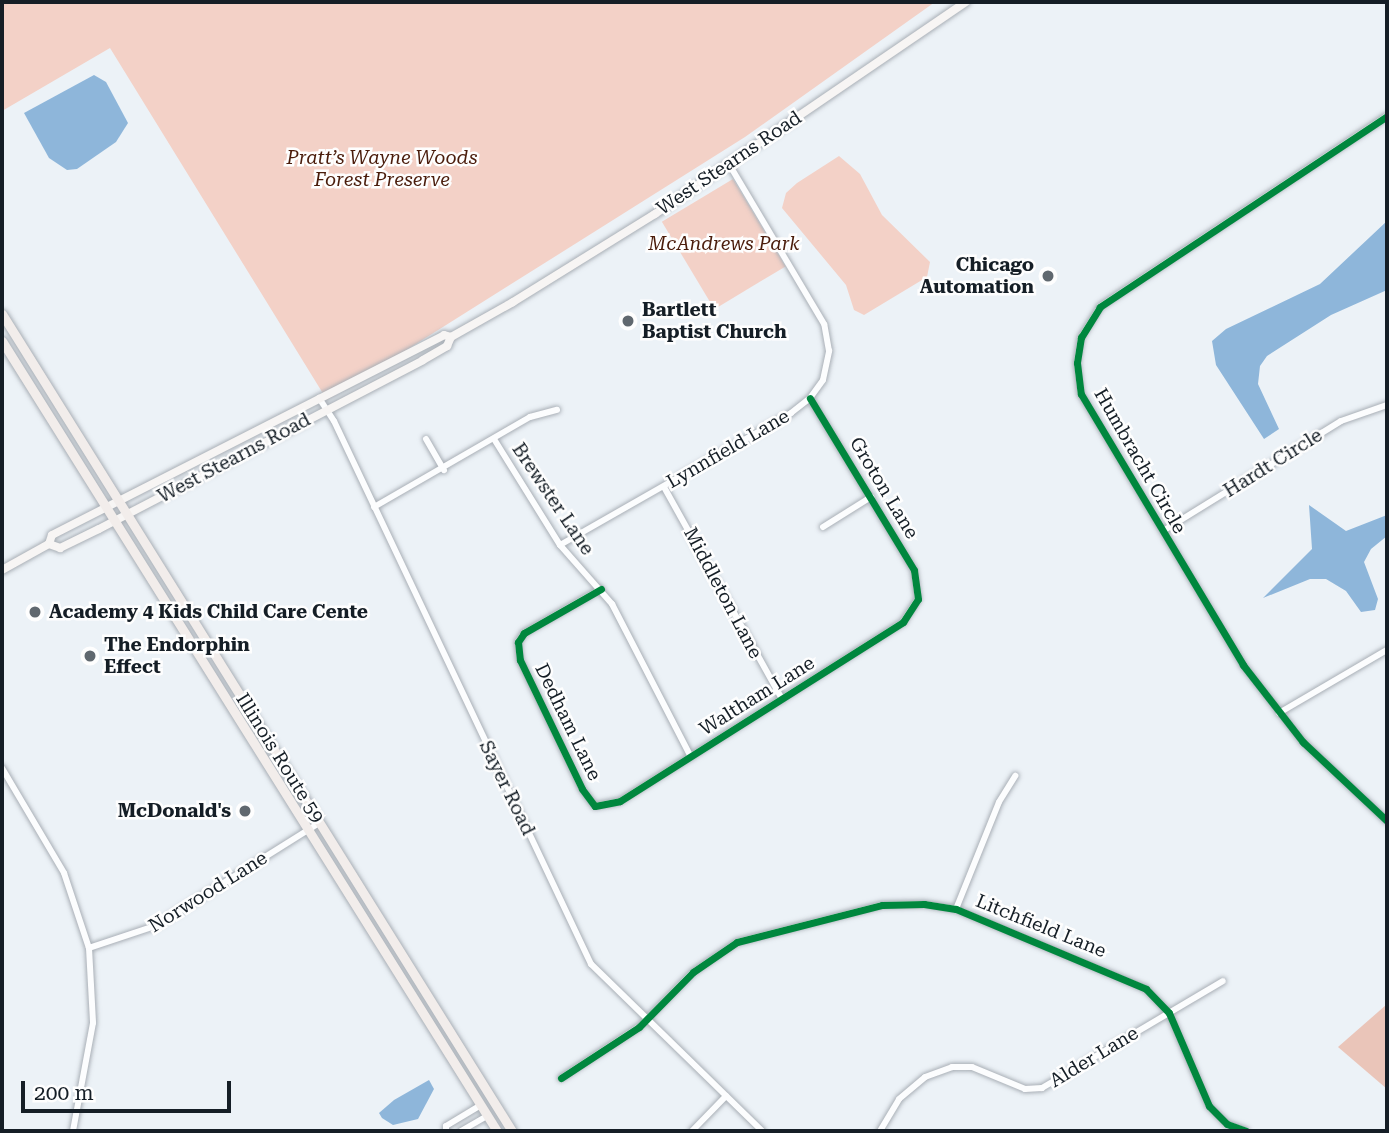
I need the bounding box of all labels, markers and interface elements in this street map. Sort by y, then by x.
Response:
street label: West Stearns Road [652,106,806,220]
park label: Pratt’s Wayne Woods Forest Preserve [287,147,477,191]
park label: McAndrews Park [648,233,800,255]
place label: Chicago Automation [920,254,1034,298]
marker: Chicago Automation [1040,268,1056,284]
place label: Bartlett Baptist Church [642,299,787,343]
marker: Bartlett Baptist Church [620,313,636,329]
street label: Humbracht Circle [1089,384,1191,538]
street label: Lynnfield Lane [663,405,793,493]
street label: West Stearns Road [154,408,314,508]
street label: Hardt Circle [1219,424,1327,502]
street label: Groton Lane [845,433,923,543]
street label: Brewster Lane [507,439,599,559]
street label: Middleton Lane [679,523,767,663]
place label: Academy 4 Kids Child Care Cente [49,601,368,623]
marker: Academy 4 Kids Child Care Cente [27,604,43,620]
place label: The Endorphin Effect [104,634,250,678]
marker: The Endorphin Effect [82,648,98,664]
street label: Waltham Lane [695,652,819,740]
street label: Dedham Lane [530,660,606,784]
street label: Illinois Route 59 [231,689,329,827]
street label: Sayer Road [474,737,540,839]
place label: McDonald's [118,800,231,822]
marker: McDonald's [237,803,253,819]
street label: Norwood Lane [145,846,271,938]
street label: Litchfield Lane [973,889,1109,963]
street label: Alder Lane [1045,1022,1143,1092]
scale bar [24,1066,234,1110]
text: 200 m [34,1081,94,1105]

